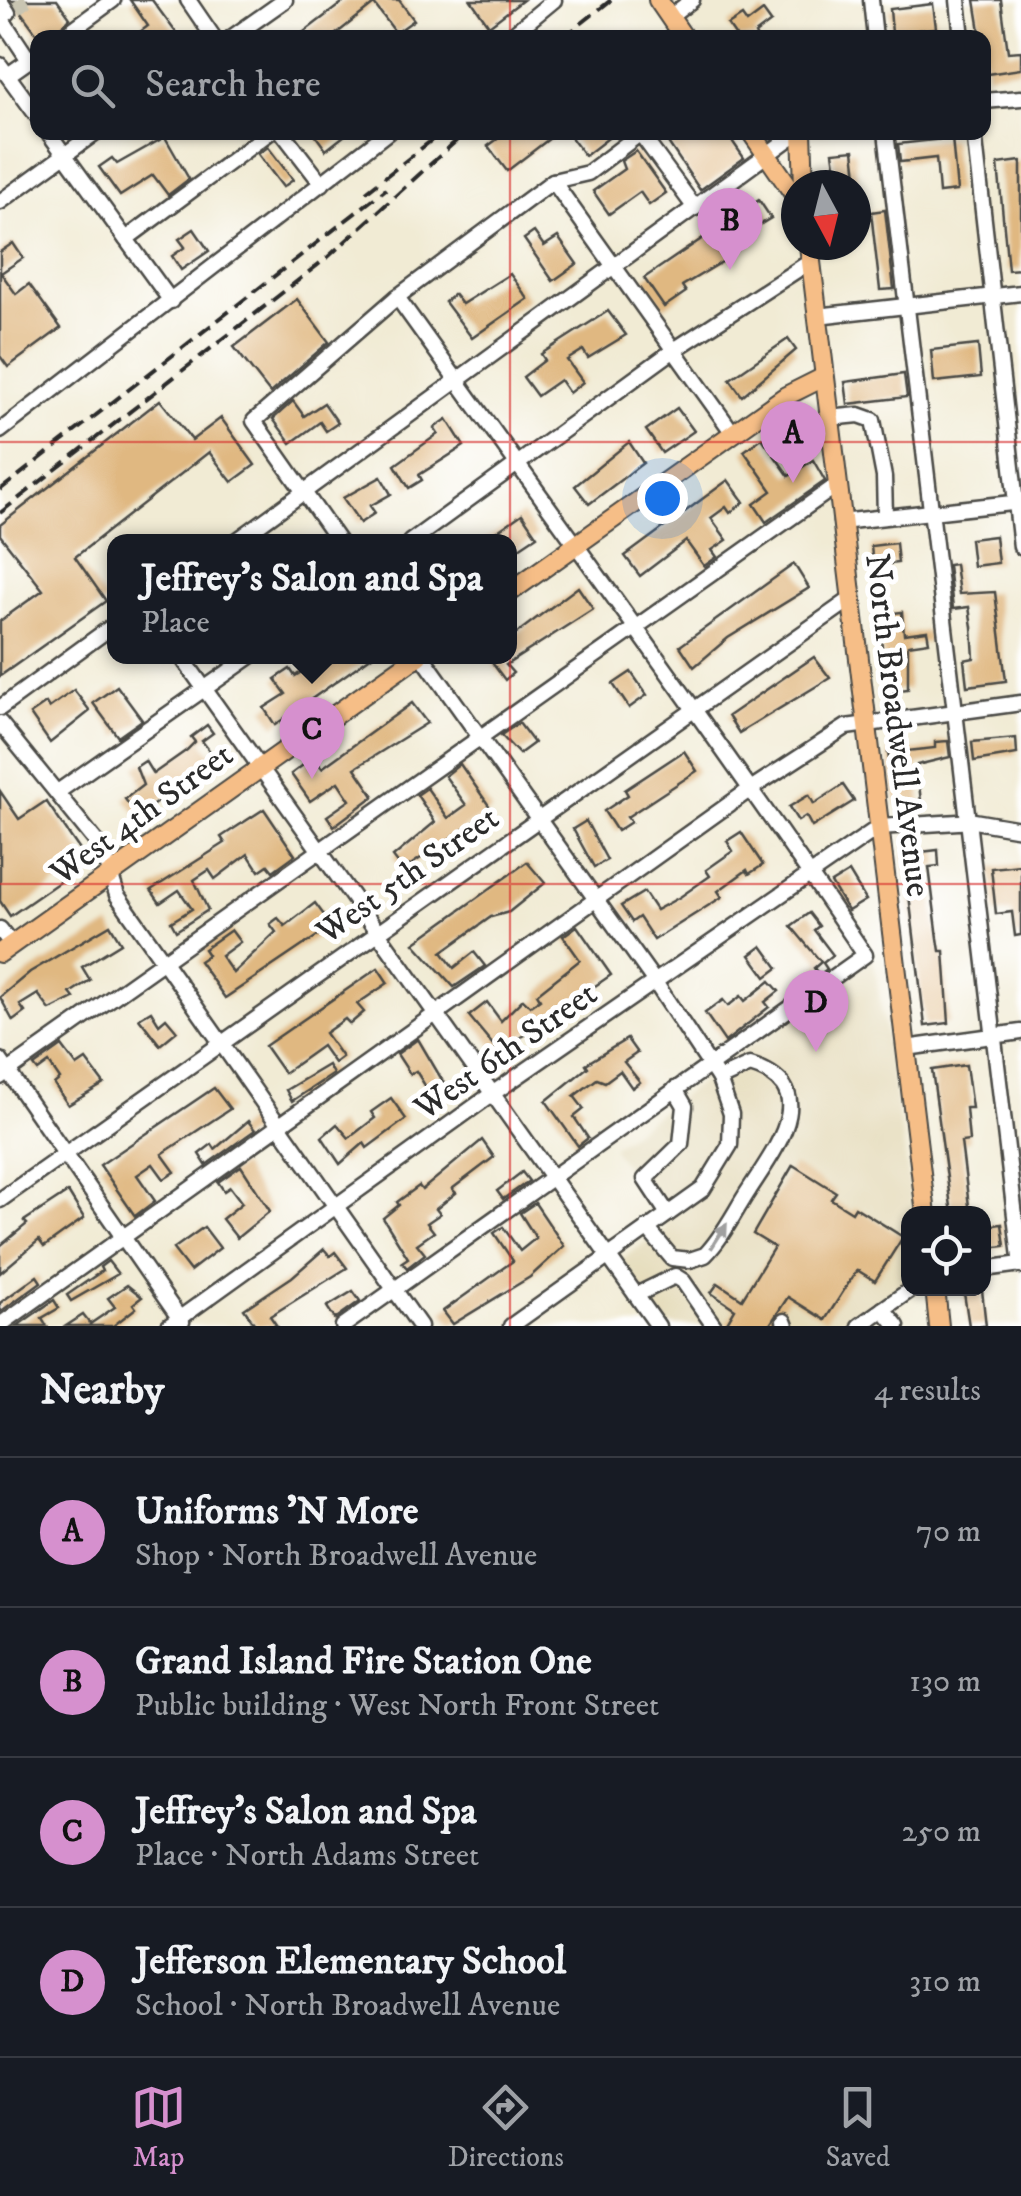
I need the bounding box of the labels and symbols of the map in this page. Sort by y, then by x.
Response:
north arrow [781,170,871,260]
pin: B [698,188,762,270]
pin: A [760,400,826,483]
your location [637,473,688,524]
street label: North Broadwell Avenue [854,551,940,899]
pin: C [280,696,344,779]
street label: West 4th Street [41,734,242,896]
street label: West 5th Street [308,797,508,955]
pin: D [784,970,848,1052]
street label: West 6th Street [405,972,606,1131]
one-way arrow [710,1222,728,1249]

